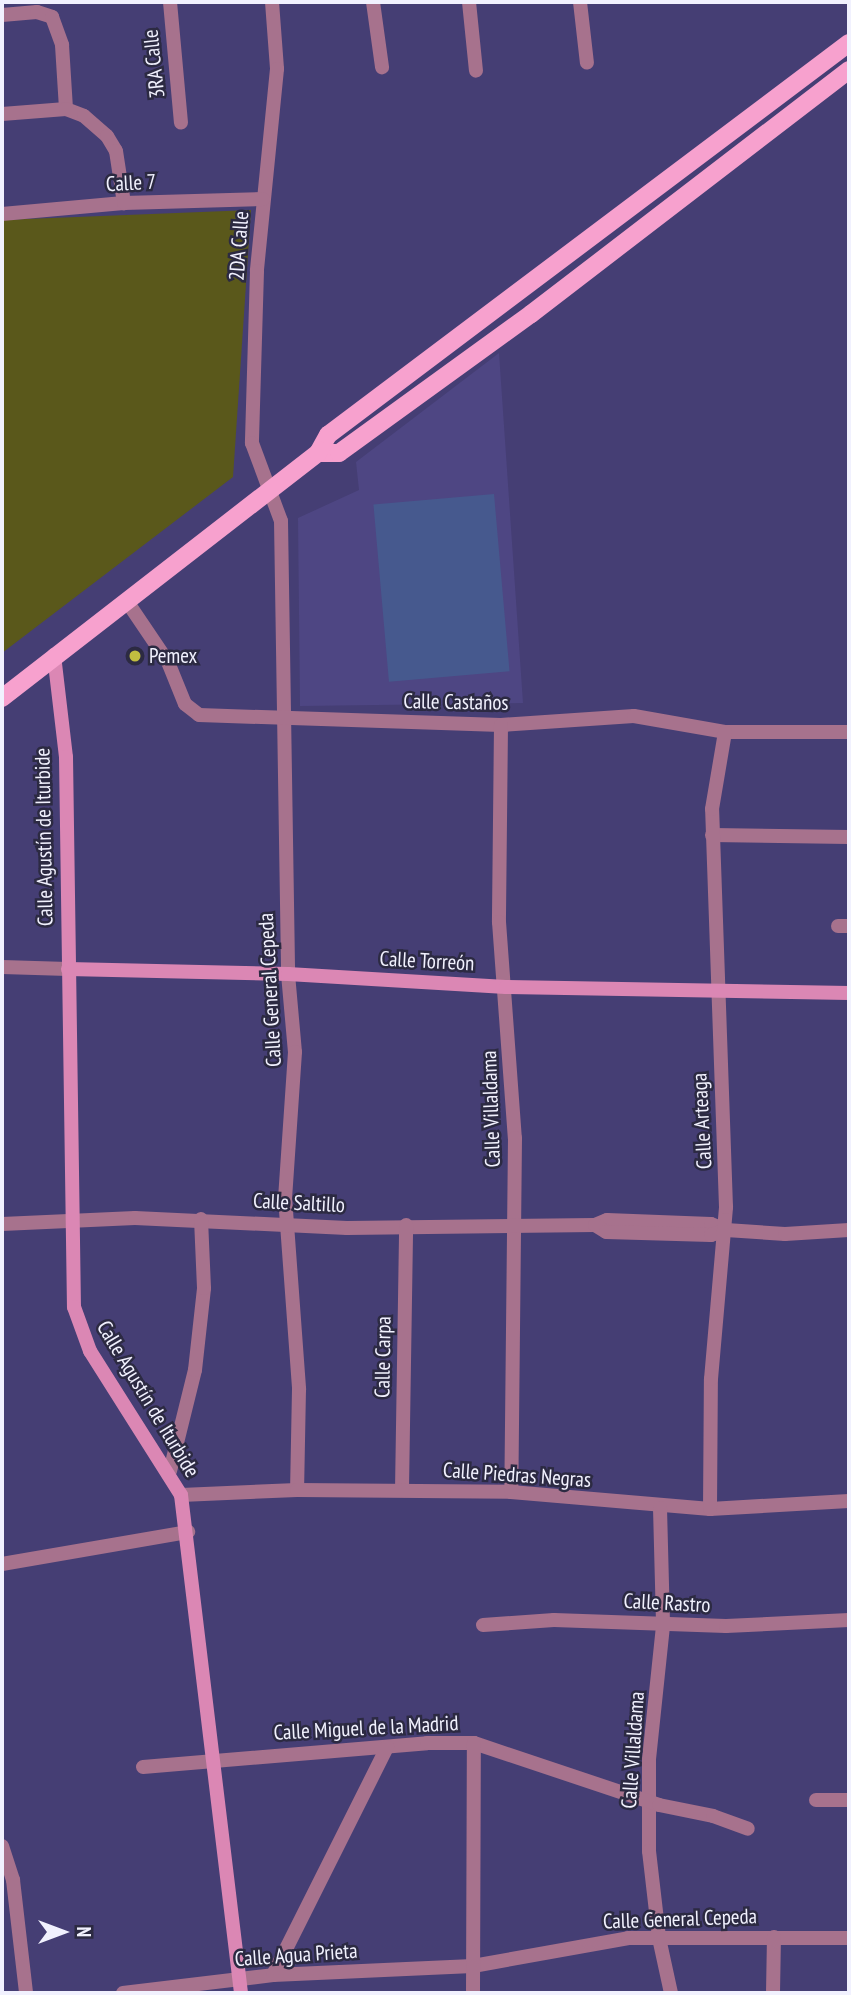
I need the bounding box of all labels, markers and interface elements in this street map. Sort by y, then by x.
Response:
street label: 3RA Calle [138,28,170,100]
street label: Calle 7 [105,169,157,197]
street label: 2DA Calle [224,210,254,282]
place label: Pemex [149,643,197,669]
marker: Pemex [127,648,143,664]
street label: Calle Castaños [403,688,509,716]
street label: Calle Agustín de Iturbide [30,747,58,927]
street label: Calle General Cepeda [253,912,287,1068]
street label: Calle Torreón [379,946,475,976]
street label: Calle Villaldama [476,1050,506,1168]
street label: Calle Arteaga [687,1072,717,1170]
street label: Calle Saltillo [252,1188,346,1218]
street label: Calle Agustín de Iturbide [91,1316,205,1482]
street label: Calle Carpa [370,1316,396,1398]
street label: Calle Piedras Negras [442,1457,592,1493]
street label: Calle Rastro [623,1588,711,1618]
street label: Calle Villaldama [616,1690,650,1810]
street label: Calle Miguel de la Madrid [273,1711,459,1745]
north arrow [28,1897,98,1967]
street label: Calle General Cepeda [603,1904,757,1934]
text: N [72,1927,96,1937]
street label: Calle Agua Prieta [234,1938,358,1972]

